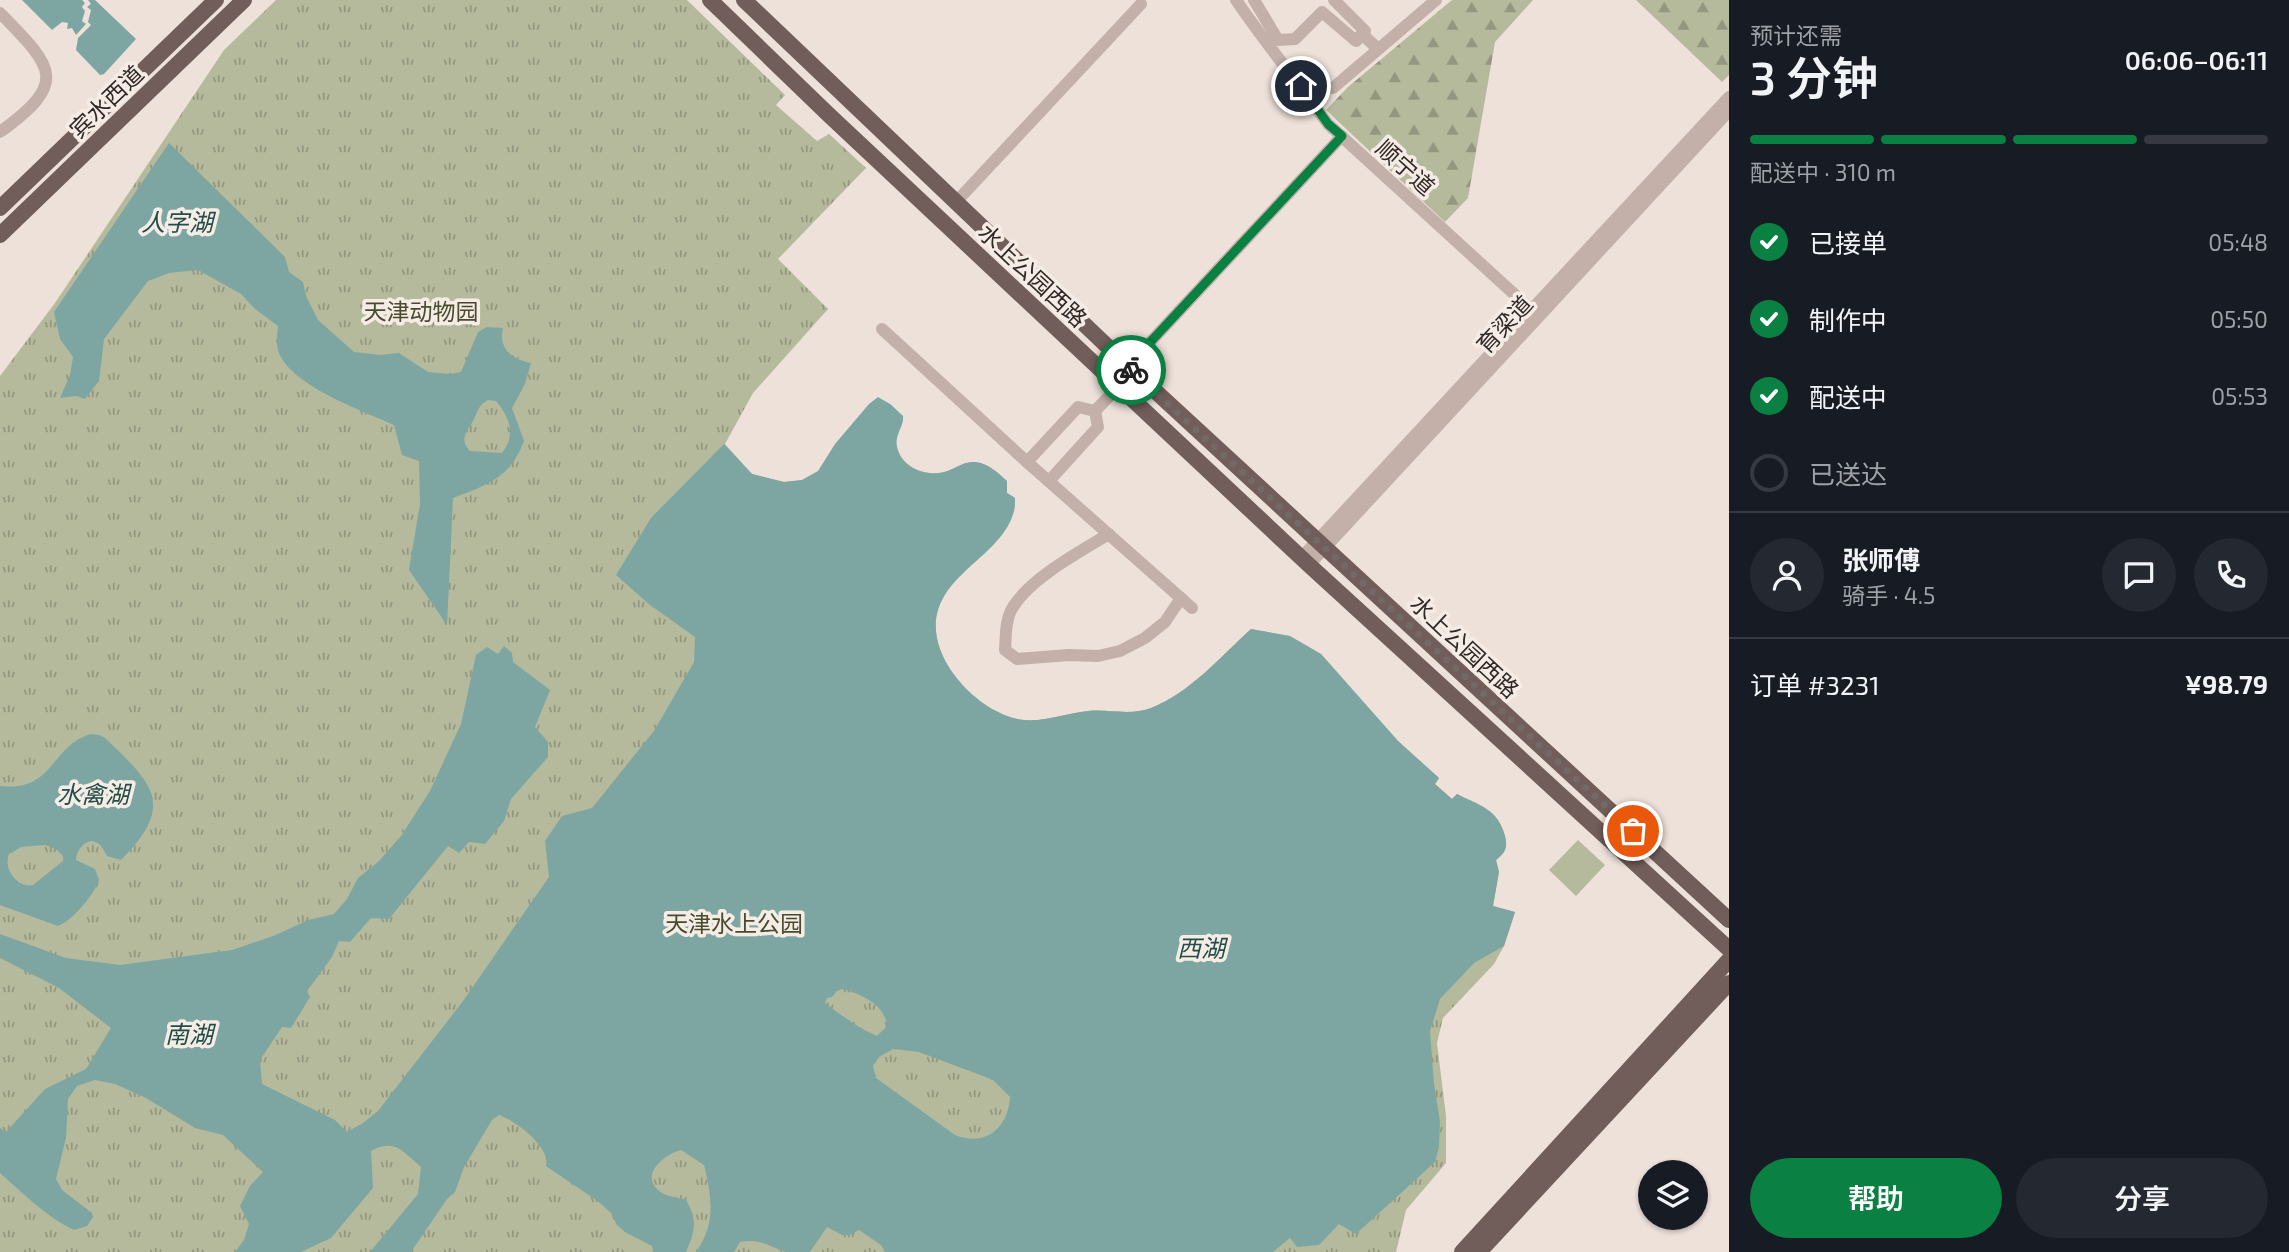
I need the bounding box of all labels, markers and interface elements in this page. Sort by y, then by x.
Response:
text: 预计还需 [1750,21,1842,49]
text: 06:06–06:11 [2125,44,2268,75]
text: 3 分钟 [1750,49,1878,104]
pin [1271,56,1331,116]
street label: 宾水西道 [63,59,149,143]
icon: home [1282,67,1320,105]
street label: 顺宁道 [1371,134,1441,200]
text: 配送中 · 310 m [1750,158,1896,186]
water label: 人字湖 [141,207,217,236]
street label: 水上公园西路 [973,218,1093,332]
icon: check [1750,223,1788,261]
text: 已接单 [1809,227,1887,258]
text: 05:48 [2208,228,2268,256]
street label: 育梁道 [1470,289,1538,359]
park label: 天津动物园 [364,297,479,325]
icon: check [1750,300,1788,338]
text: 制作中 [1809,304,1887,335]
text: 05:50 [2210,305,2268,333]
courier [1096,335,1166,405]
icon: bike [1112,351,1150,389]
icon: check [1750,377,1788,415]
text: 配送中 [1809,381,1887,412]
text: 05:53 [2211,382,2268,410]
text: 已送达 [1809,458,1887,489]
button: person [1750,538,1824,612]
button: chat [2102,538,2176,612]
button: phone [2194,538,2268,612]
text: 张师傅 [1842,544,1920,575]
text: 骑手 · 4.5 [1842,581,1935,609]
street label: 水上公园西路 [1405,589,1525,703]
text: ¥98.79 [2185,668,2268,699]
text: 订单 #3231 [1750,669,1879,700]
water label: 水禽湖 [57,779,133,808]
pin [1603,801,1663,861]
icon: bag [1614,812,1652,850]
park label: 天津水上公园 [665,909,803,937]
water label: 西湖 [1177,933,1229,962]
water label: 南湖 [165,1019,217,1048]
button: 帮助 [1750,1158,2002,1238]
button: 分享 [2016,1158,2268,1238]
map controls [1638,1160,1708,1230]
button: layers [1638,1160,1708,1230]

